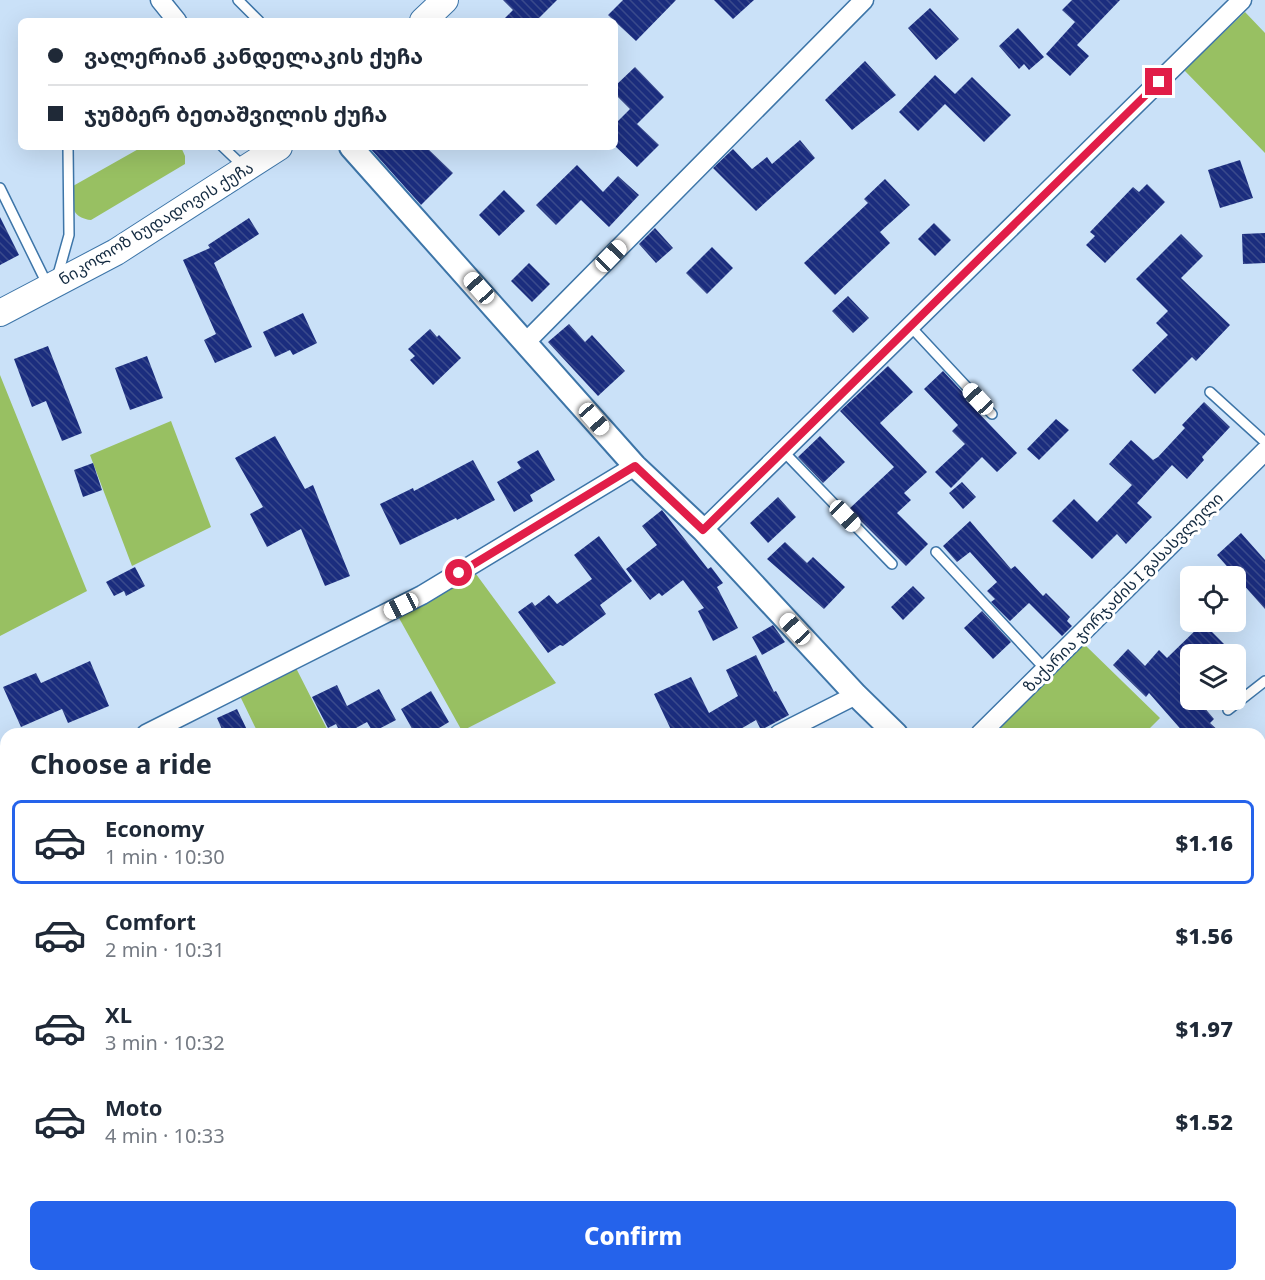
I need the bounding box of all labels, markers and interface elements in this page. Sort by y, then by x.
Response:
text: ვალერიან კანდელაკის ქუჩა [84,41,423,70]
route end [1145,68,1172,95]
text: ჯუმბერ ბეთაშვილის ქუჩა [84,99,387,128]
street label: ნიკოლოზ ხუდადოვის ქუჩა [55,156,257,290]
car [592,237,630,275]
car [460,269,498,307]
car [959,380,997,418]
car [575,400,613,438]
street label: ზაქარია ჯორჯაძის I გასასვლელი [1018,487,1228,697]
car [826,497,864,535]
route start [445,559,472,586]
map controls [1180,566,1246,710]
button: locate [1180,566,1246,632]
car [381,590,421,622]
car [776,610,814,648]
button: layers [1180,644,1246,710]
text: Choose a ride [30,745,212,782]
text: Economy [105,814,204,843]
icon: car [33,815,87,869]
text: $1.16 [1176,828,1233,857]
text: 1 min · 10:30 [105,843,225,870]
text: Comfort [105,907,196,936]
icon: car [33,908,87,962]
text: $1.56 [1176,921,1233,950]
text: 2 min · 10:31 [105,936,225,963]
text: XL [105,1000,132,1029]
icon: car [33,1001,87,1055]
text: $1.97 [1176,1014,1233,1043]
text: 3 min · 10:32 [105,1029,225,1056]
text: Moto [105,1093,163,1122]
icon: car [33,1094,87,1148]
text: $1.52 [1176,1107,1233,1136]
text: 4 min · 10:33 [105,1122,225,1149]
button: Confirm [30,1201,1236,1270]

